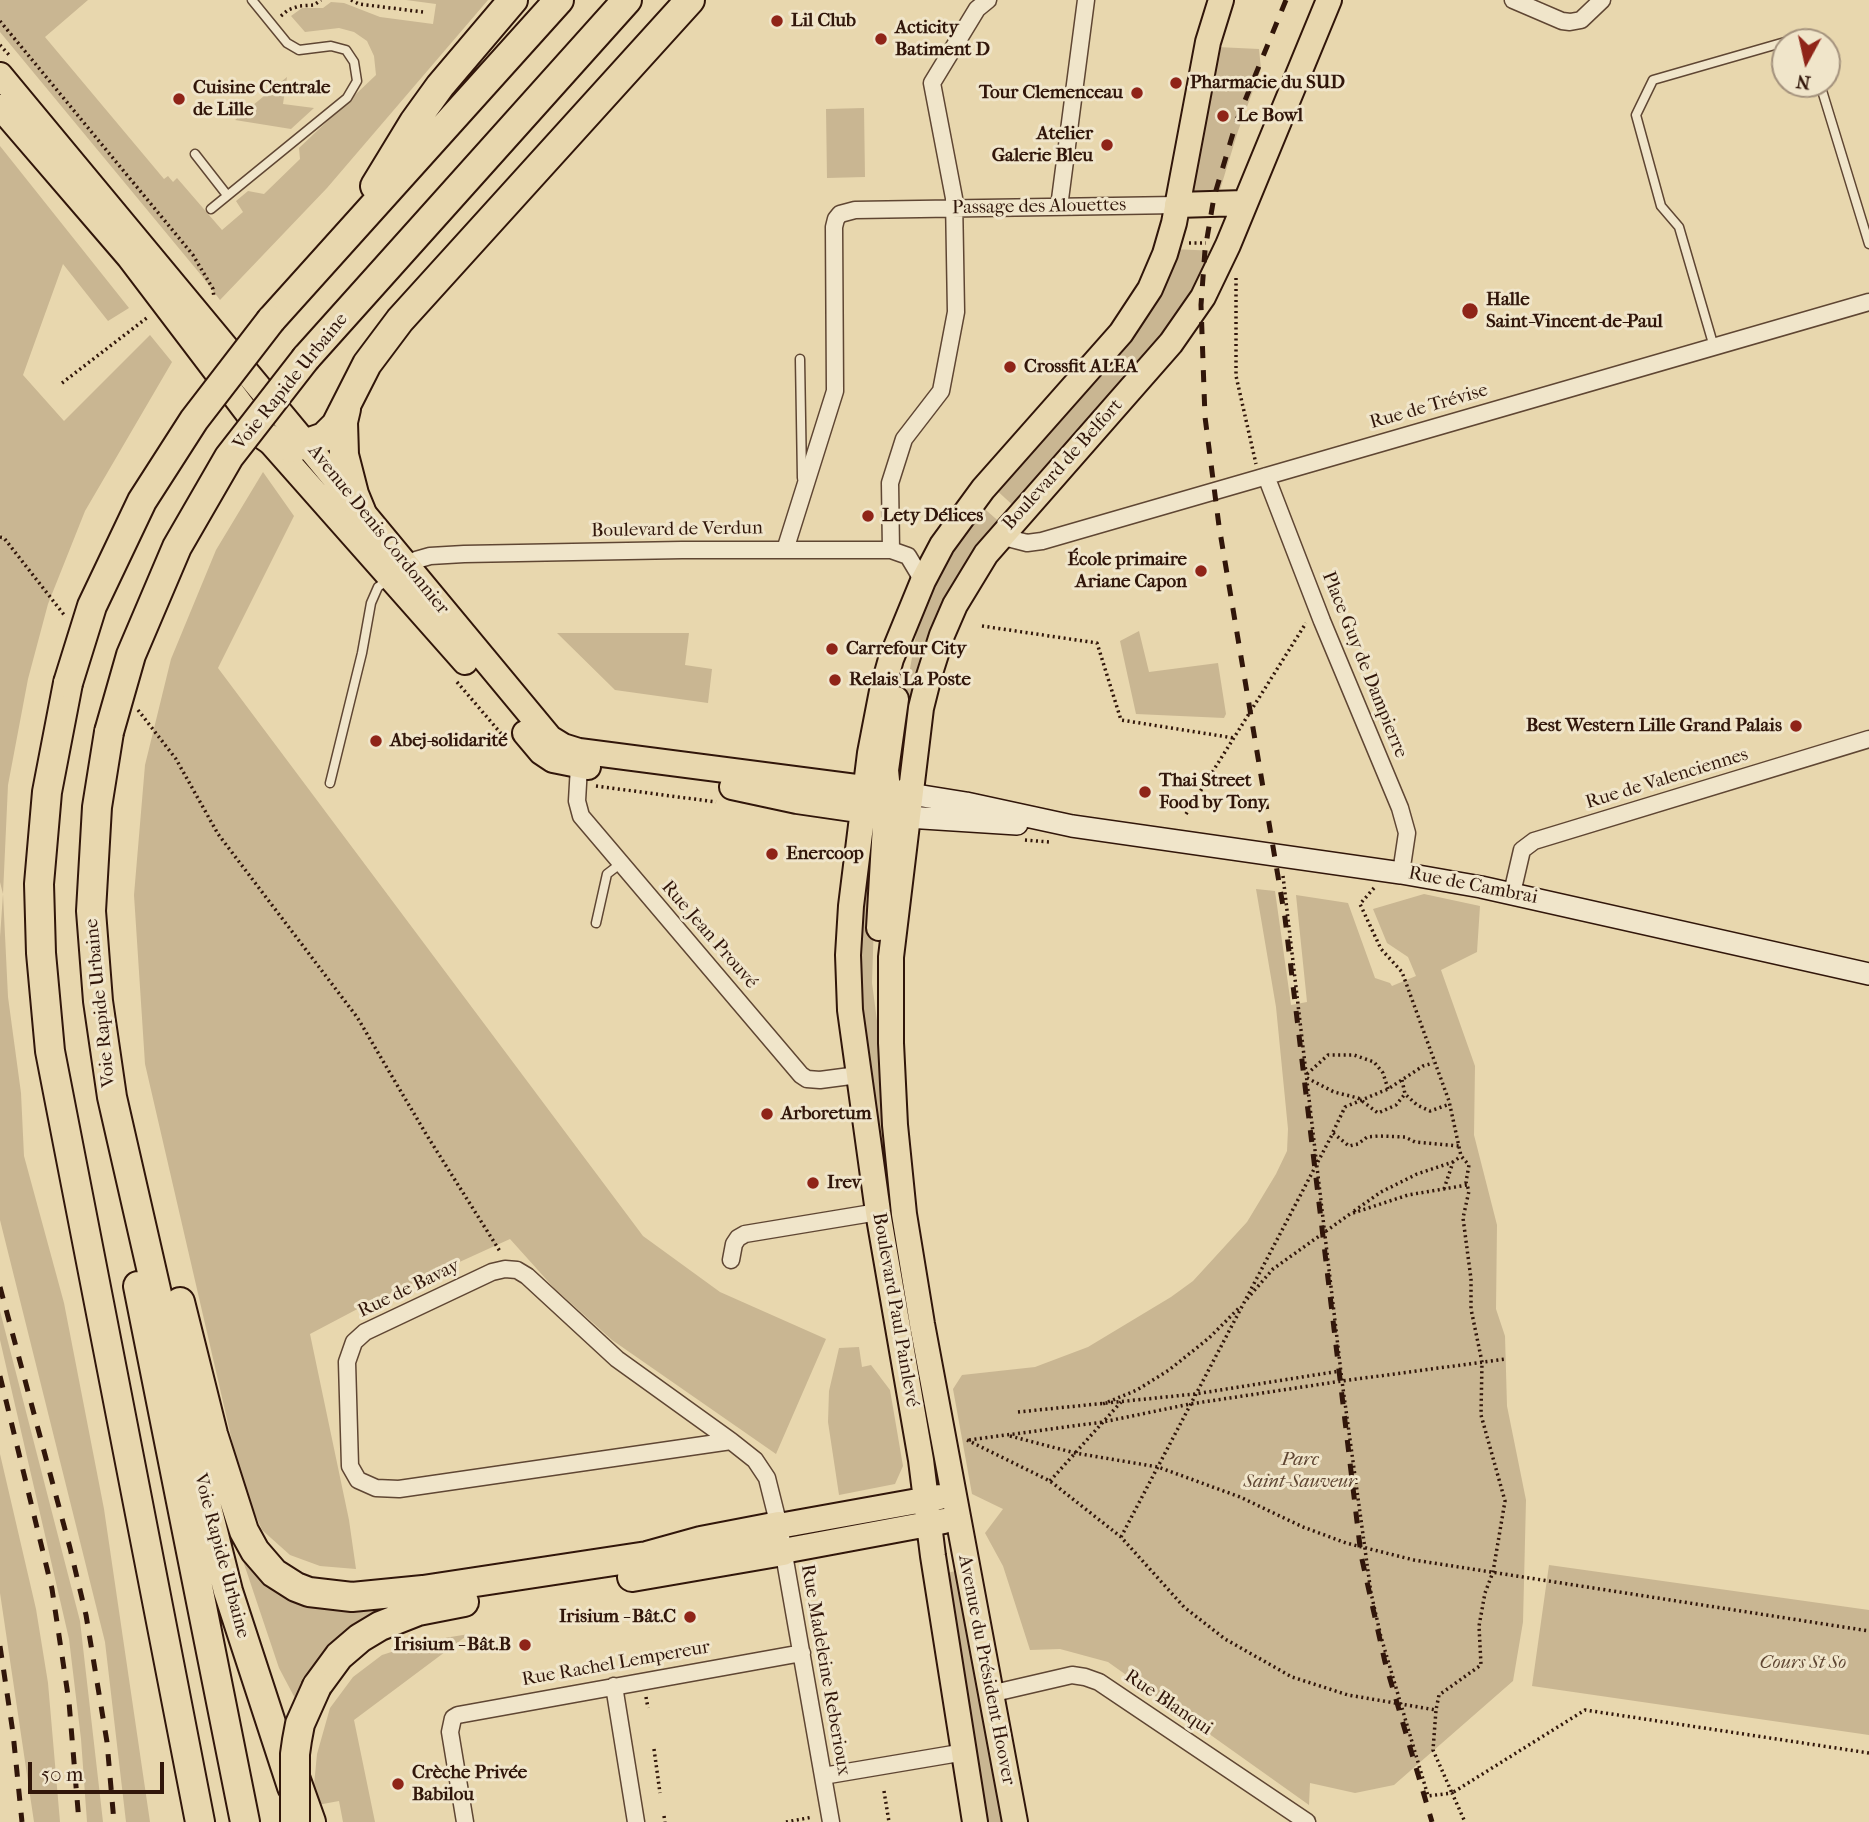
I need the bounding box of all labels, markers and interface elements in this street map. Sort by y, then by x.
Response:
place label: Lil Club [791,10,856,32]
marker: Lil Club [769,13,785,29]
place label: Acticity Batiment D [895,17,990,61]
north arrow [1771,28,1841,98]
marker: Acticity Batiment D [873,31,889,47]
text: N [1795,70,1812,94]
place label: Pharmacie du SUD [1190,72,1345,94]
marker: Pharmacie du SUD [1168,75,1184,91]
place label: Cuisine Centrale de Lille [193,77,330,121]
place label: Tour Clemenceau [979,82,1123,104]
marker: Tour Clemenceau [1129,85,1145,101]
marker: Cuisine Centrale de Lille [171,91,187,107]
place label: Le Bowl [1237,105,1303,127]
marker: Le Bowl [1215,108,1231,124]
place label: Atelier Galerie Bleu [992,123,1093,167]
marker: Atelier Galerie Bleu [1099,137,1115,153]
street label: Passage des Alouettes [952,194,1126,220]
place label: Halle Saint-Vincent-de-Paul [1486,289,1663,333]
marker: Halle Saint-Vincent-de-Paul [1460,301,1480,321]
street label: Voie Rapide Urbaine [229,309,353,455]
place label: Crossfit ALEA [1024,356,1137,378]
marker: Crossfit ALEA [1002,359,1018,375]
street label: Rue de Trévise [1367,379,1491,435]
street label: Boulevard de Belfort [998,395,1128,535]
street label: Avenue Denis Cordonnier [302,440,454,620]
place label: Lety Délices [882,505,983,527]
marker: Lety Délices [860,508,876,524]
street label: Boulevard de Verdun [591,517,763,543]
place label: École primaire Ariane Capon [1068,549,1187,593]
marker: École primaire Ariane Capon [1193,563,1209,579]
street label: Place Guy de Dampierre [1316,569,1412,761]
place label: Carrefour City [846,638,966,660]
marker: Carrefour City [824,641,840,657]
place label: Relais La Poste [849,669,971,691]
marker: Relais La Poste [827,672,843,688]
place label: Best Western Lille Grand Palais [1526,715,1782,737]
marker: Best Western Lille Grand Palais [1788,718,1804,734]
place label: Abej-solidarité [390,730,508,752]
marker: Abej-solidarité [368,733,384,749]
street label: Rue de Valenciennes [1583,743,1751,815]
place label: Thai Street Food by Tony [1159,770,1268,814]
marker: Thai Street Food by Tony [1137,784,1153,800]
place label: Enercoop [786,843,864,865]
marker: Enercoop [764,846,780,862]
street label: Rue de Cambrai [1407,862,1539,910]
street label: Rue Jean Prouvé [656,876,762,994]
street label: Voie Rapide Urbaine [81,917,121,1089]
place label: Arboretum [781,1103,872,1125]
marker: Arboretum [759,1106,775,1122]
place label: Irev [827,1172,861,1194]
marker: Irev [805,1175,821,1191]
street label: Boulevard Paul Painlevé [867,1211,923,1409]
street label: Rue de Bavay [354,1255,464,1323]
park label: Parc Saint-Sauveur [1243,1449,1357,1493]
street label: Voie Rapide Urbaine [188,1471,254,1641]
street label: Avenue du Président Hoover [953,1553,1019,1787]
street label: Rue Madeleine Reberioux [795,1563,855,1777]
place label: Irisium - Bât.C [559,1606,676,1628]
marker: Irisium - Bât.C [682,1609,698,1625]
place label: Irisium - Bât.B [394,1634,511,1656]
street label: Rue Rachel Lempereur [520,1636,712,1692]
marker: Irisium - Bât.B [517,1637,533,1653]
park label: Cours St So [1760,1652,1846,1674]
street label: Rue Blanqui [1120,1665,1216,1741]
scale bar [32,1748,168,1792]
text: 50 m [41,1762,84,1786]
place label: Crèche Privée Babilou [412,1762,527,1806]
marker: Crèche Privée Babilou [390,1776,406,1792]

